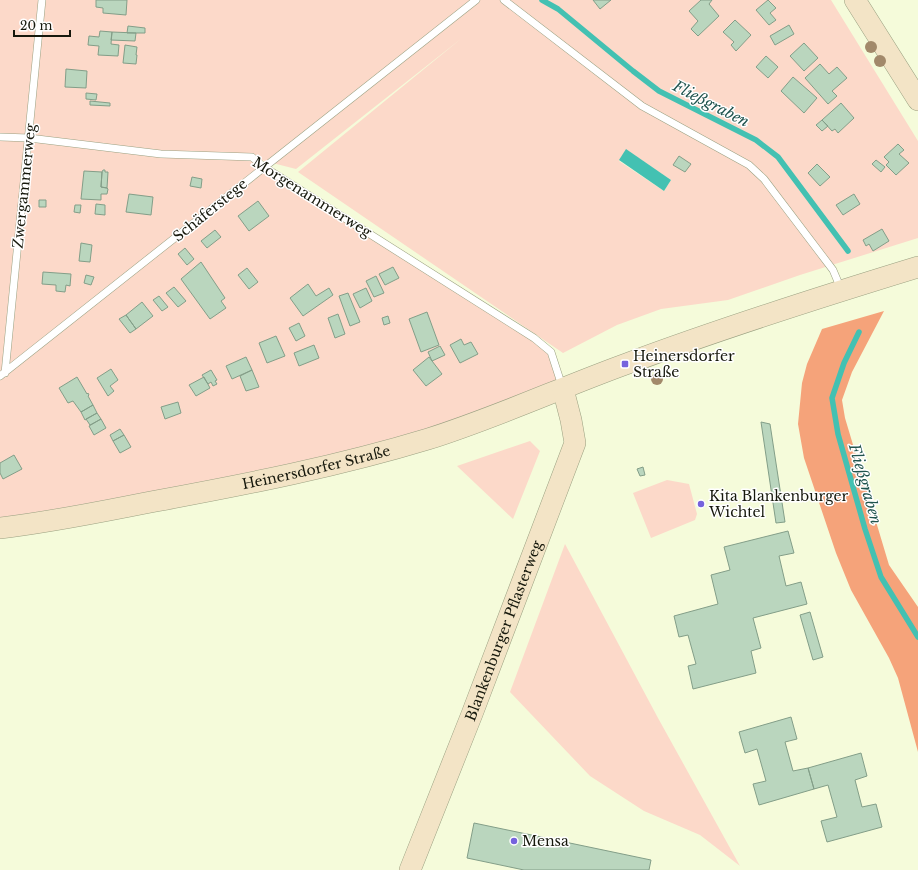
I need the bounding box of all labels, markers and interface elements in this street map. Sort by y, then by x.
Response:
scale bar [14,12,70,38]
text: 20 m [20,18,52,33]
water label: Fließgraben [669,76,753,131]
street label: Zwergammerweg [8,122,40,249]
street label: Morgenammerweg [249,153,376,241]
street label: Schäferstege [169,175,251,245]
place label: Heinersdorfer Straße [633,347,735,381]
marker: Heinersdorfer Straße [620,359,630,369]
water label: Fließgraben [845,440,886,526]
street label: Heinersdorfer Straße [240,441,392,493]
place label: Kita Blankenburger Wichtel [708,487,849,521]
marker: Kita Blankenburger Wichtel [696,499,706,509]
street label: Blankenburger Pflasterweg [461,537,546,724]
place label: Mensa [522,832,569,850]
marker: Mensa [509,836,519,846]

